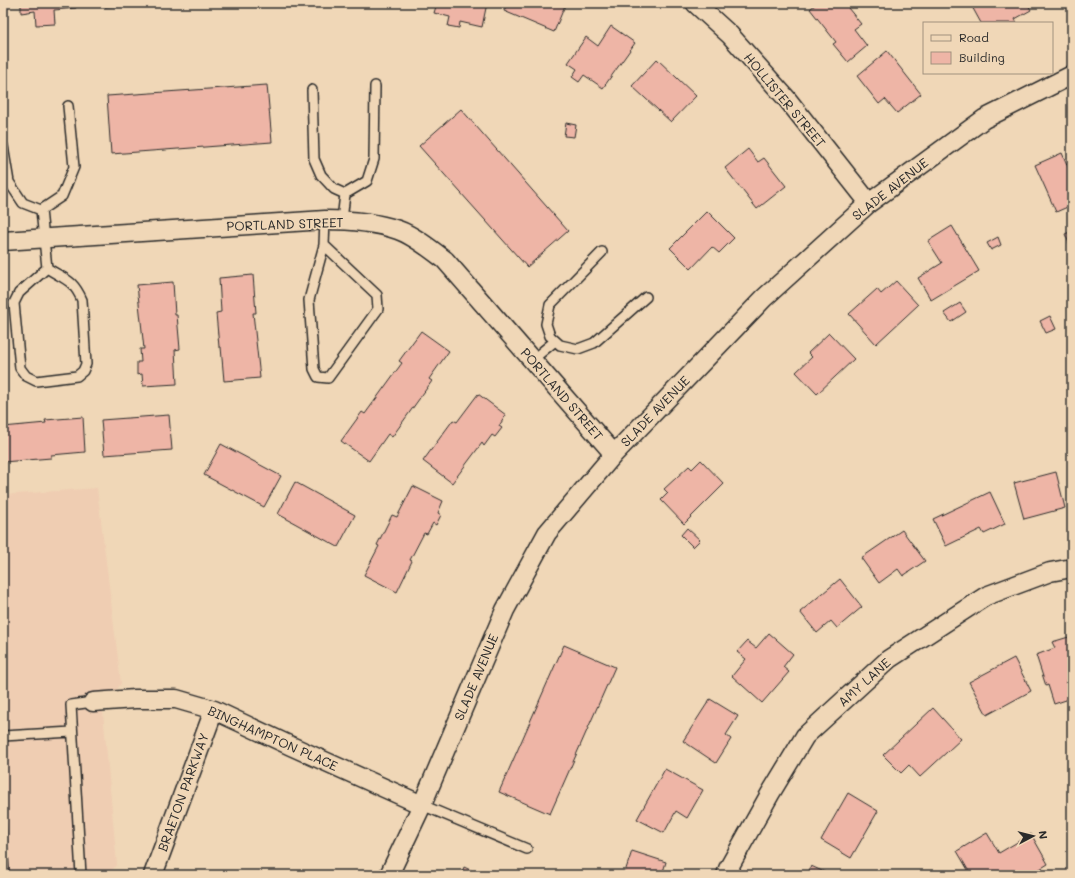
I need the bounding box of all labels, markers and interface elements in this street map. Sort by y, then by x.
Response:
legend [923,22,1053,74]
text: Road [959,29,989,45]
street label: HOLLISTER STREET [741,49,830,151]
text: Building [959,49,1005,65]
street label: SLADE AVENUE [848,154,931,224]
street label: PORTLAND STREET [226,213,344,234]
street label: PORTLAND STREET [517,344,607,444]
street label: SLADE AVENUE [616,372,693,450]
street label: SLADE AVENUE [450,631,501,723]
street label: AMY LANE [834,654,893,710]
street label: BINGHAMPTON PLACE [206,701,341,774]
street label: BRAETON PARKWAY [153,730,212,854]
north arrow [1013,816,1053,856]
text: N [1035,830,1051,840]

